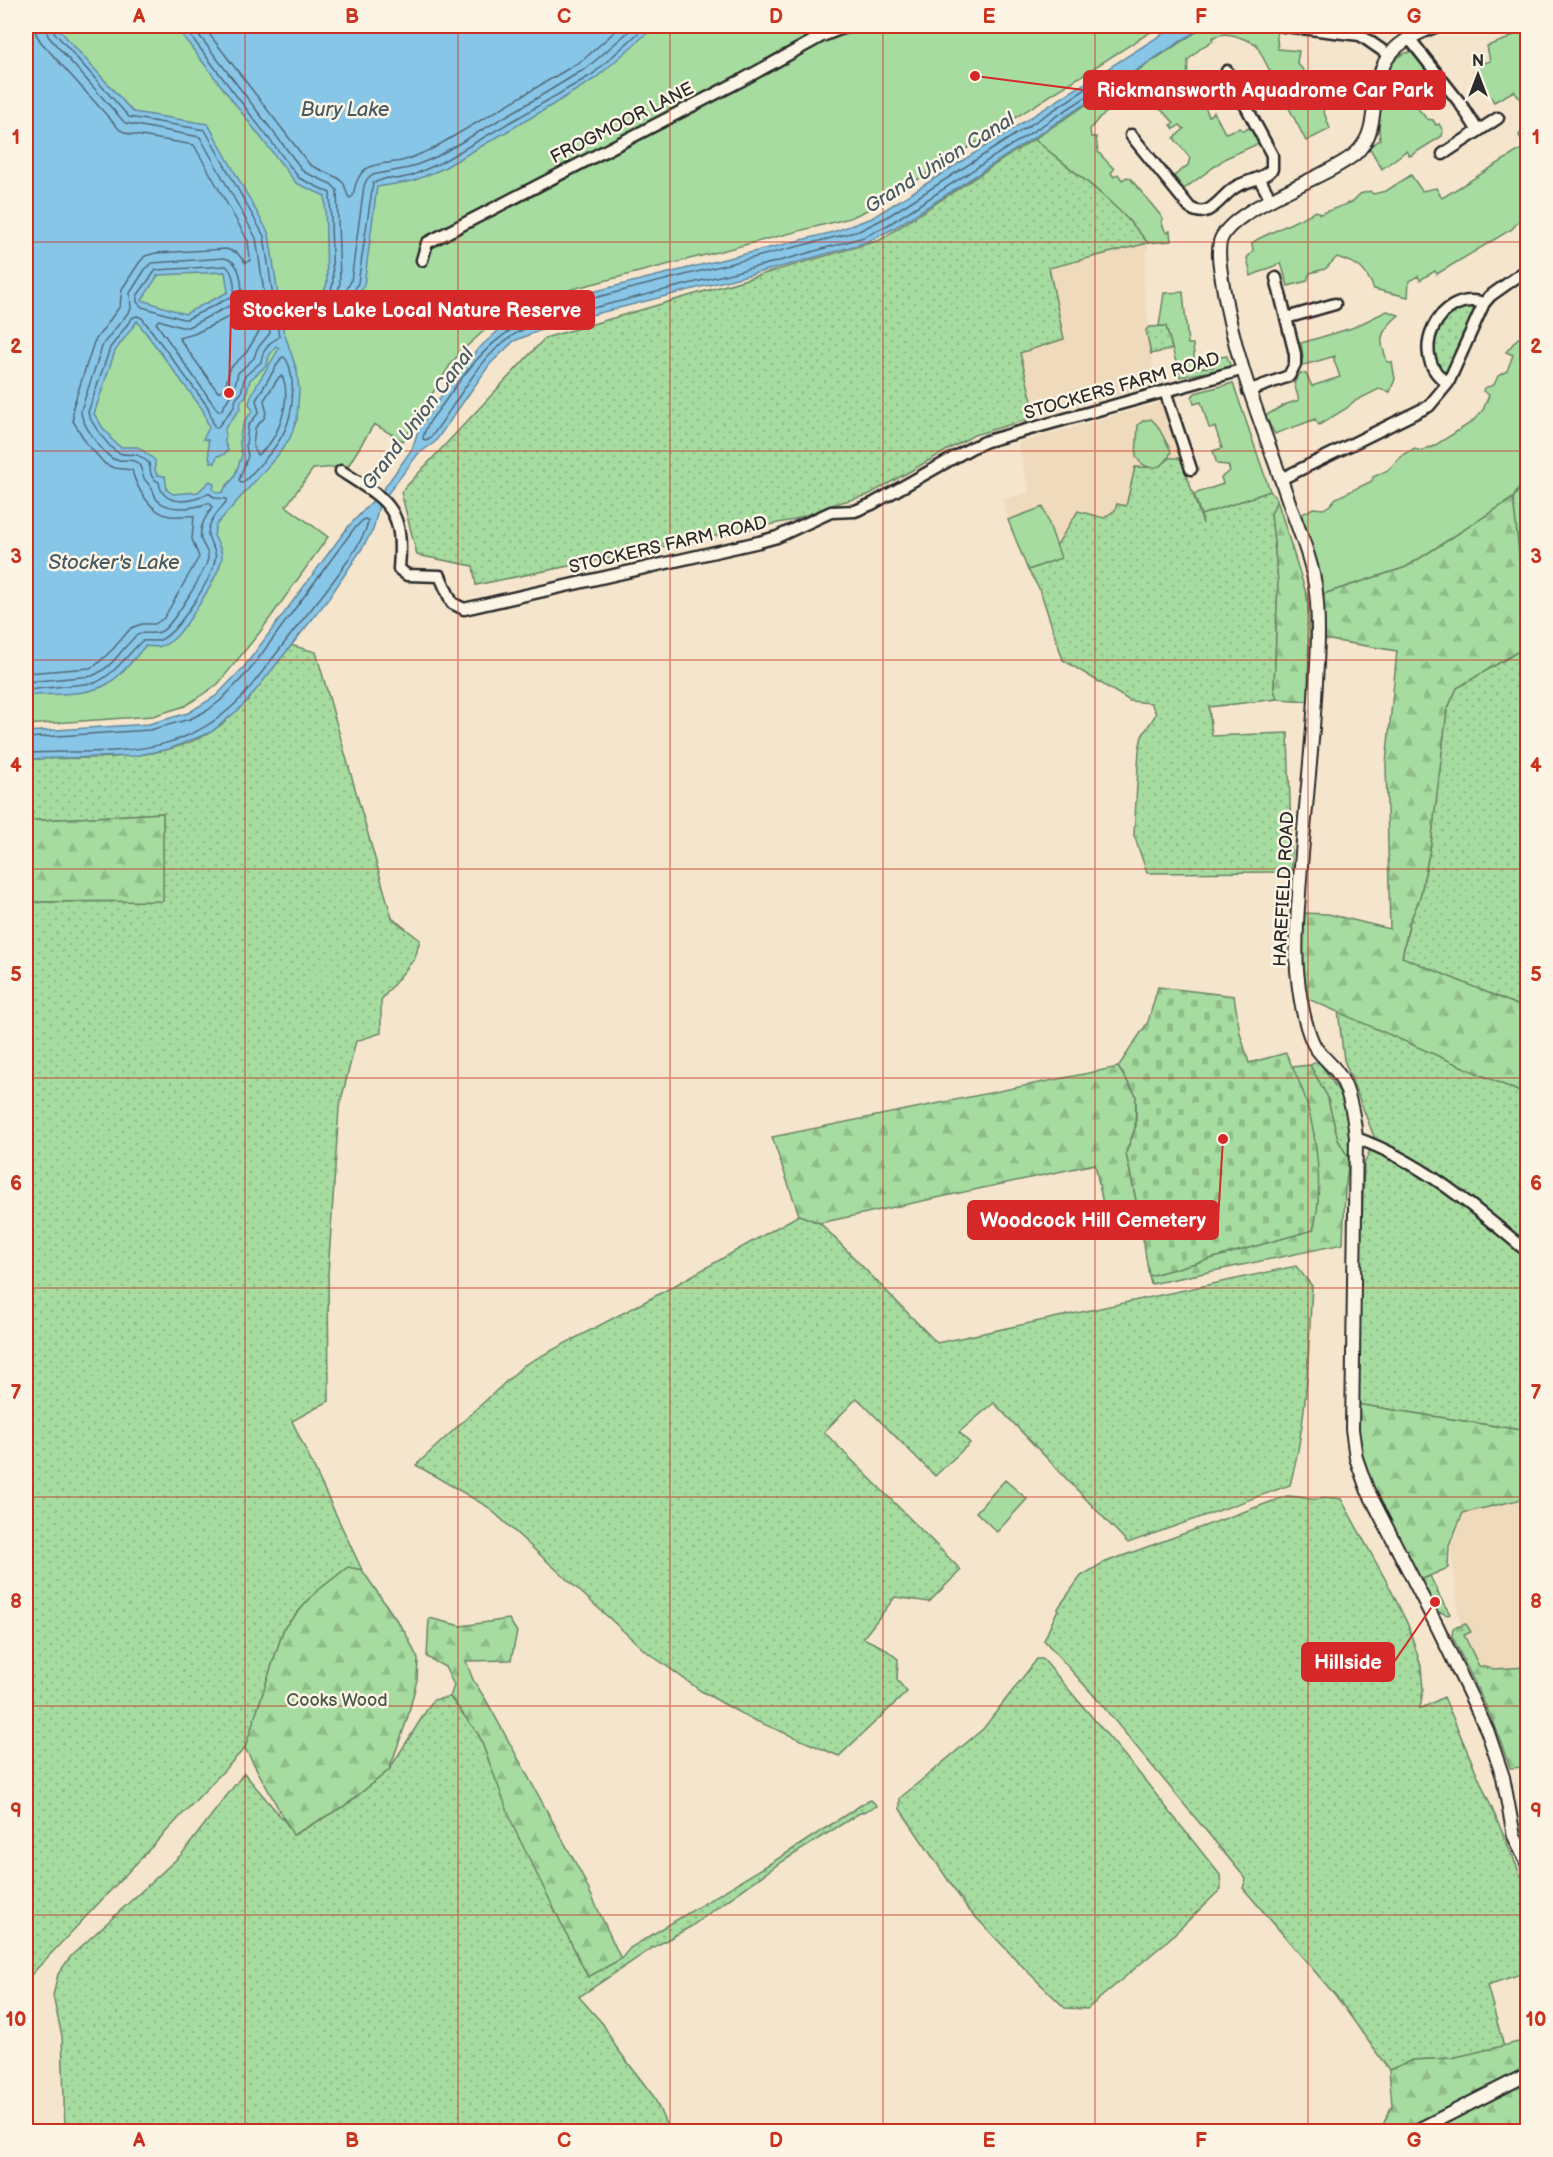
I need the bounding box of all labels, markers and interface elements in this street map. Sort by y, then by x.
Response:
text: A [132,5,146,29]
text: B [345,5,359,29]
text: C [557,5,571,29]
text: D [769,5,783,29]
text: E [983,5,996,29]
text: F [1195,5,1207,29]
text: G [1407,5,1422,29]
north arrow [1448,45,1508,105]
text: N [1472,52,1484,71]
callout: Rickmansworth Aquadrome Car Park [1084,71,1445,109]
street label: FROGMOOR LANE [547,78,697,168]
text: Rickmansworth Aquadrome Car Park [1097,79,1434,103]
water label: Bury Lake [301,98,390,122]
water label: Grand Union Canal [861,106,1021,219]
text: 1 [12,126,20,150]
text: 1 [1532,126,1540,150]
callout: Stocker's Lake Local Nature Reserve [231,291,594,329]
text: Stocker's Lake Local Nature Reserve [243,299,581,323]
text: 2 [10,335,22,359]
text: 2 [1530,335,1542,359]
water label: Grand Union Canal [357,342,480,495]
street label: STOCKERS FARM ROAD [1022,348,1222,424]
street label: STOCKERS FARM ROAD [567,512,769,578]
text: 3 [10,545,22,569]
text: 3 [1530,545,1542,569]
water label: Stocker's Lake [48,551,180,575]
text: 4 [10,754,22,778]
text: 4 [1530,754,1542,778]
street label: HAREFIELD ROAD [1269,811,1299,967]
text: 5 [10,963,22,987]
text: 5 [1530,963,1542,987]
text: 6 [10,1172,22,1196]
text: 6 [1530,1172,1542,1196]
callout: Woodcock Hill Cemetery [968,1201,1218,1239]
text: Woodcock Hill Cemetery [980,1209,1207,1233]
text: 7 [10,1381,22,1405]
text: 7 [1530,1381,1542,1405]
text: 8 [10,1590,22,1614]
text: 8 [1530,1590,1542,1614]
callout: Hillside [1302,1643,1394,1681]
text: Hillside [1314,1651,1382,1675]
park label: Cooks Wood [286,1690,388,1711]
text: 9 [10,1799,22,1823]
text: 9 [1530,1799,1542,1823]
text: 10 [6,2008,26,2032]
text: 10 [1526,2008,1546,2032]
text: A [132,2129,146,2153]
text: B [345,2129,359,2153]
text: C [557,2129,571,2153]
text: D [769,2129,783,2153]
text: E [983,2129,996,2153]
text: F [1195,2129,1207,2153]
text: G [1407,2129,1422,2153]

